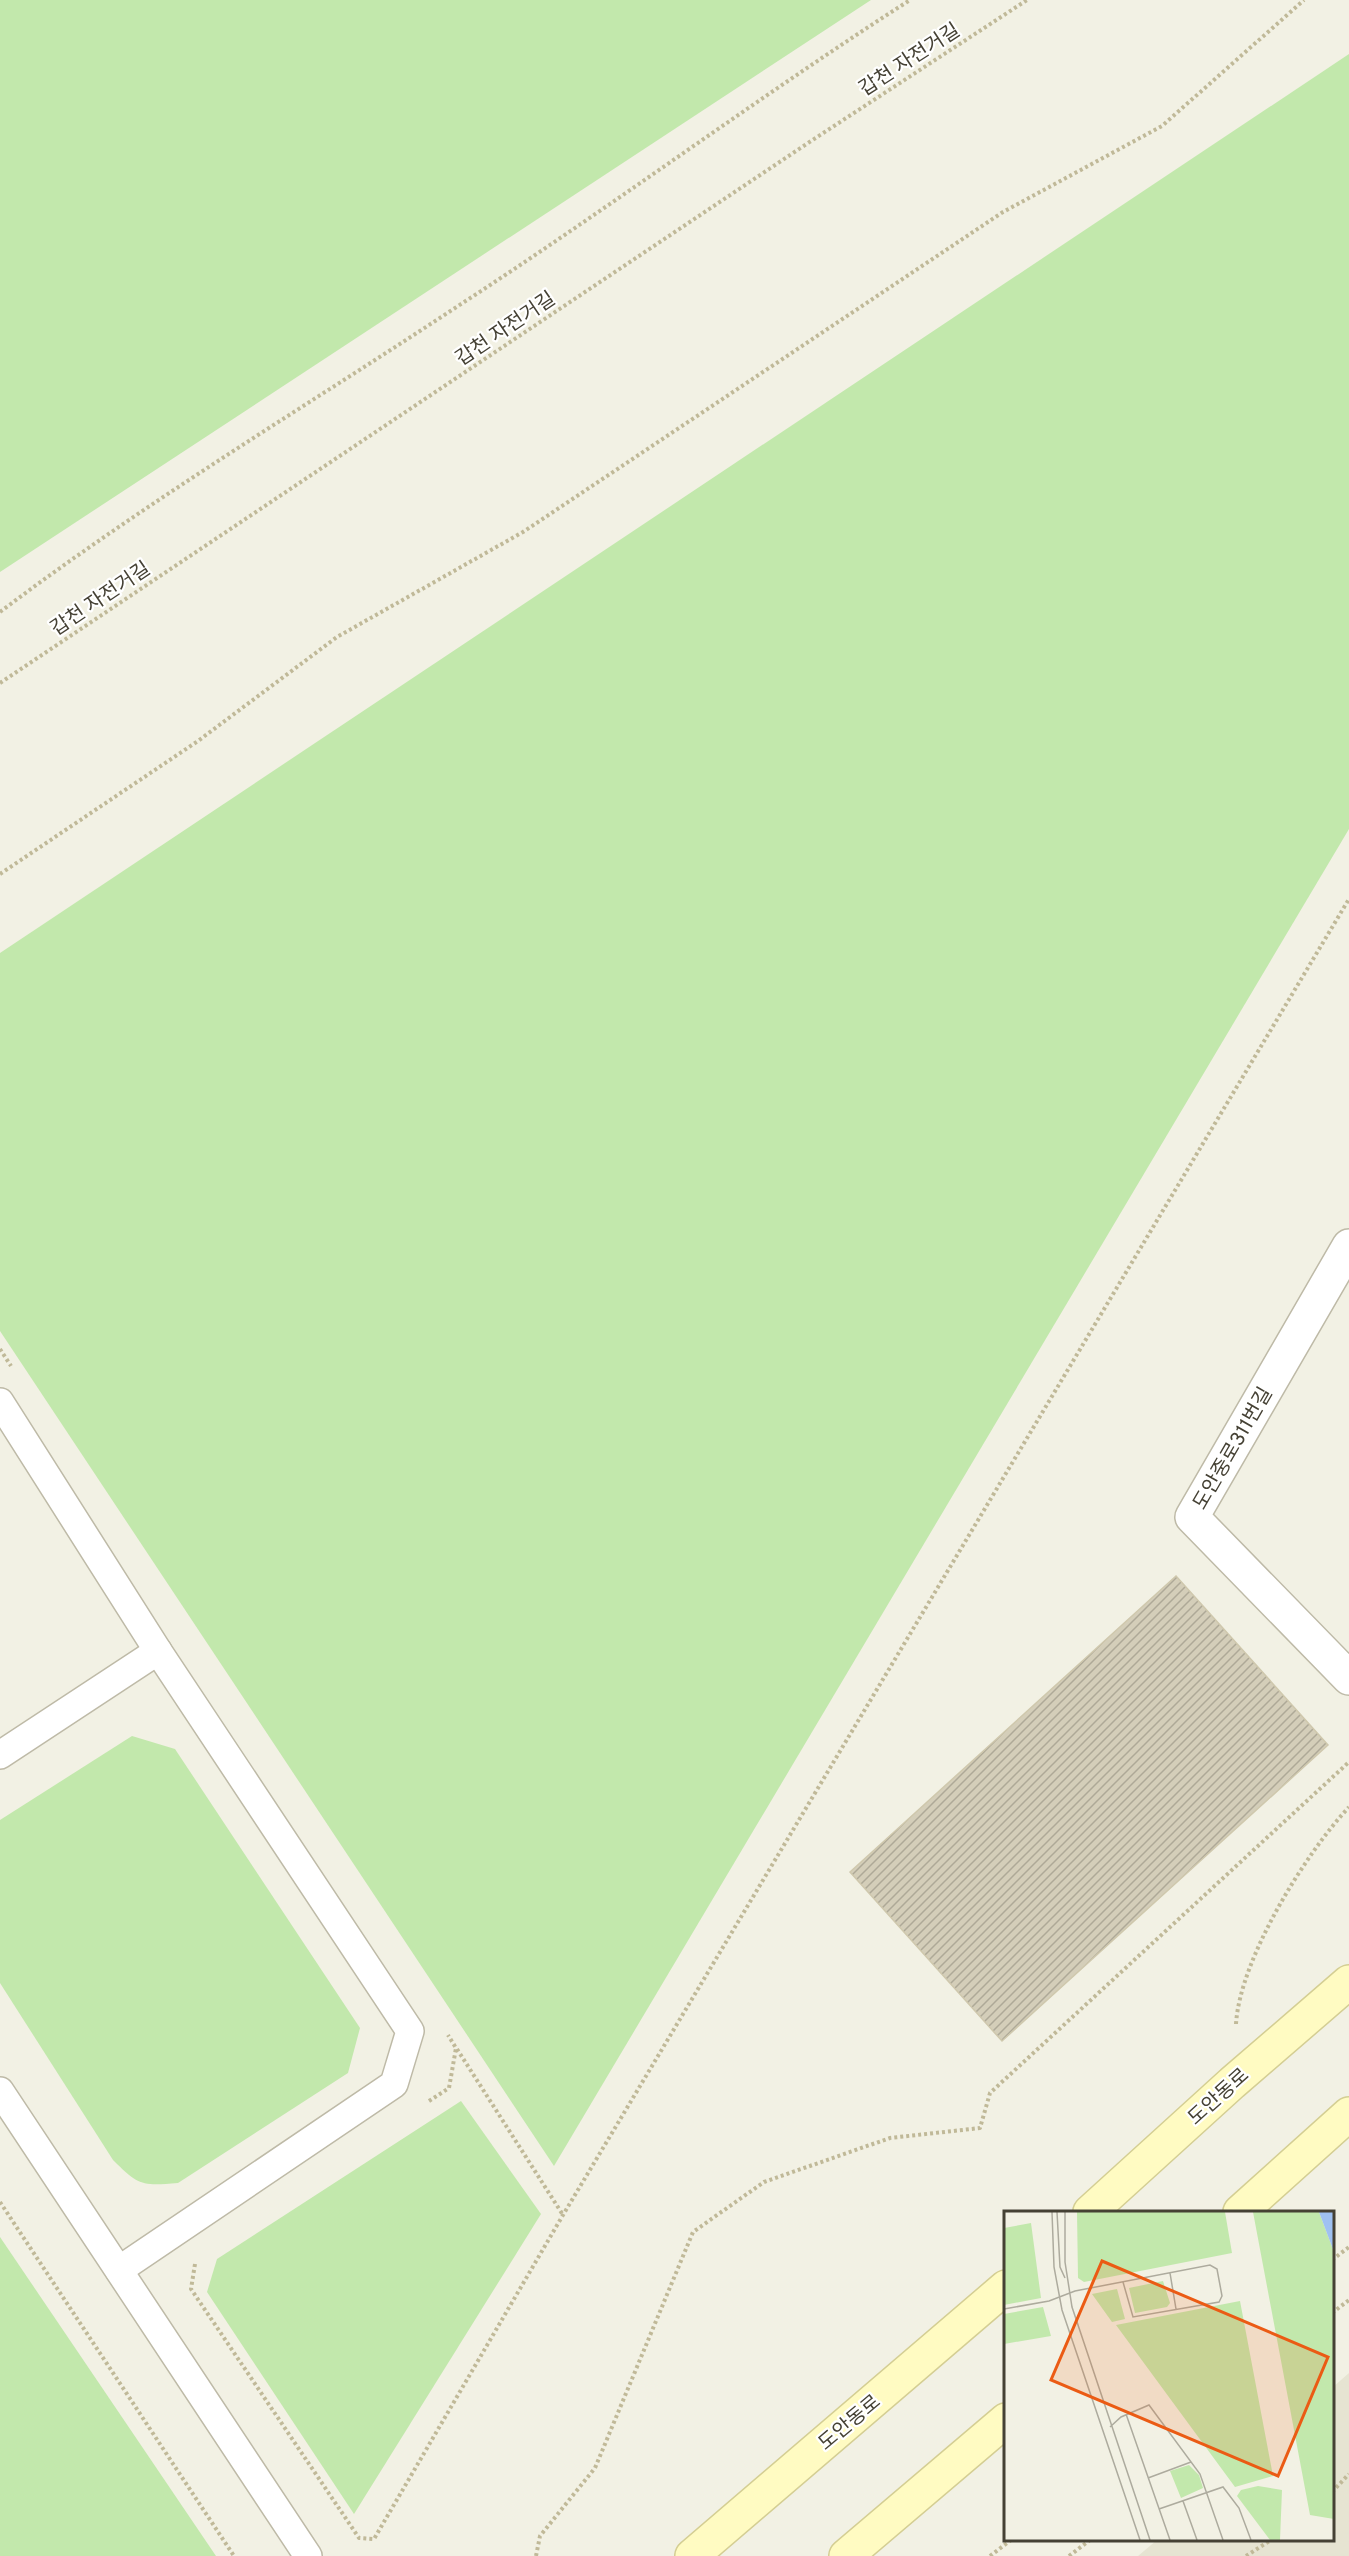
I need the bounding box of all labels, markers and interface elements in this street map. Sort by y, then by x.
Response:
street label: 갑천 자전거길 [855,18,965,103]
street label: 갑천 자전거길 [451,287,561,373]
street label: 갑천 자전거길 [46,557,156,643]
street label: 도안중로311번길 [1188,1383,1279,1515]
street label: 도안동로 [1183,2063,1255,2132]
inset map [1004,2211,1334,2541]
street label: 도안동로 [814,2390,887,2457]

